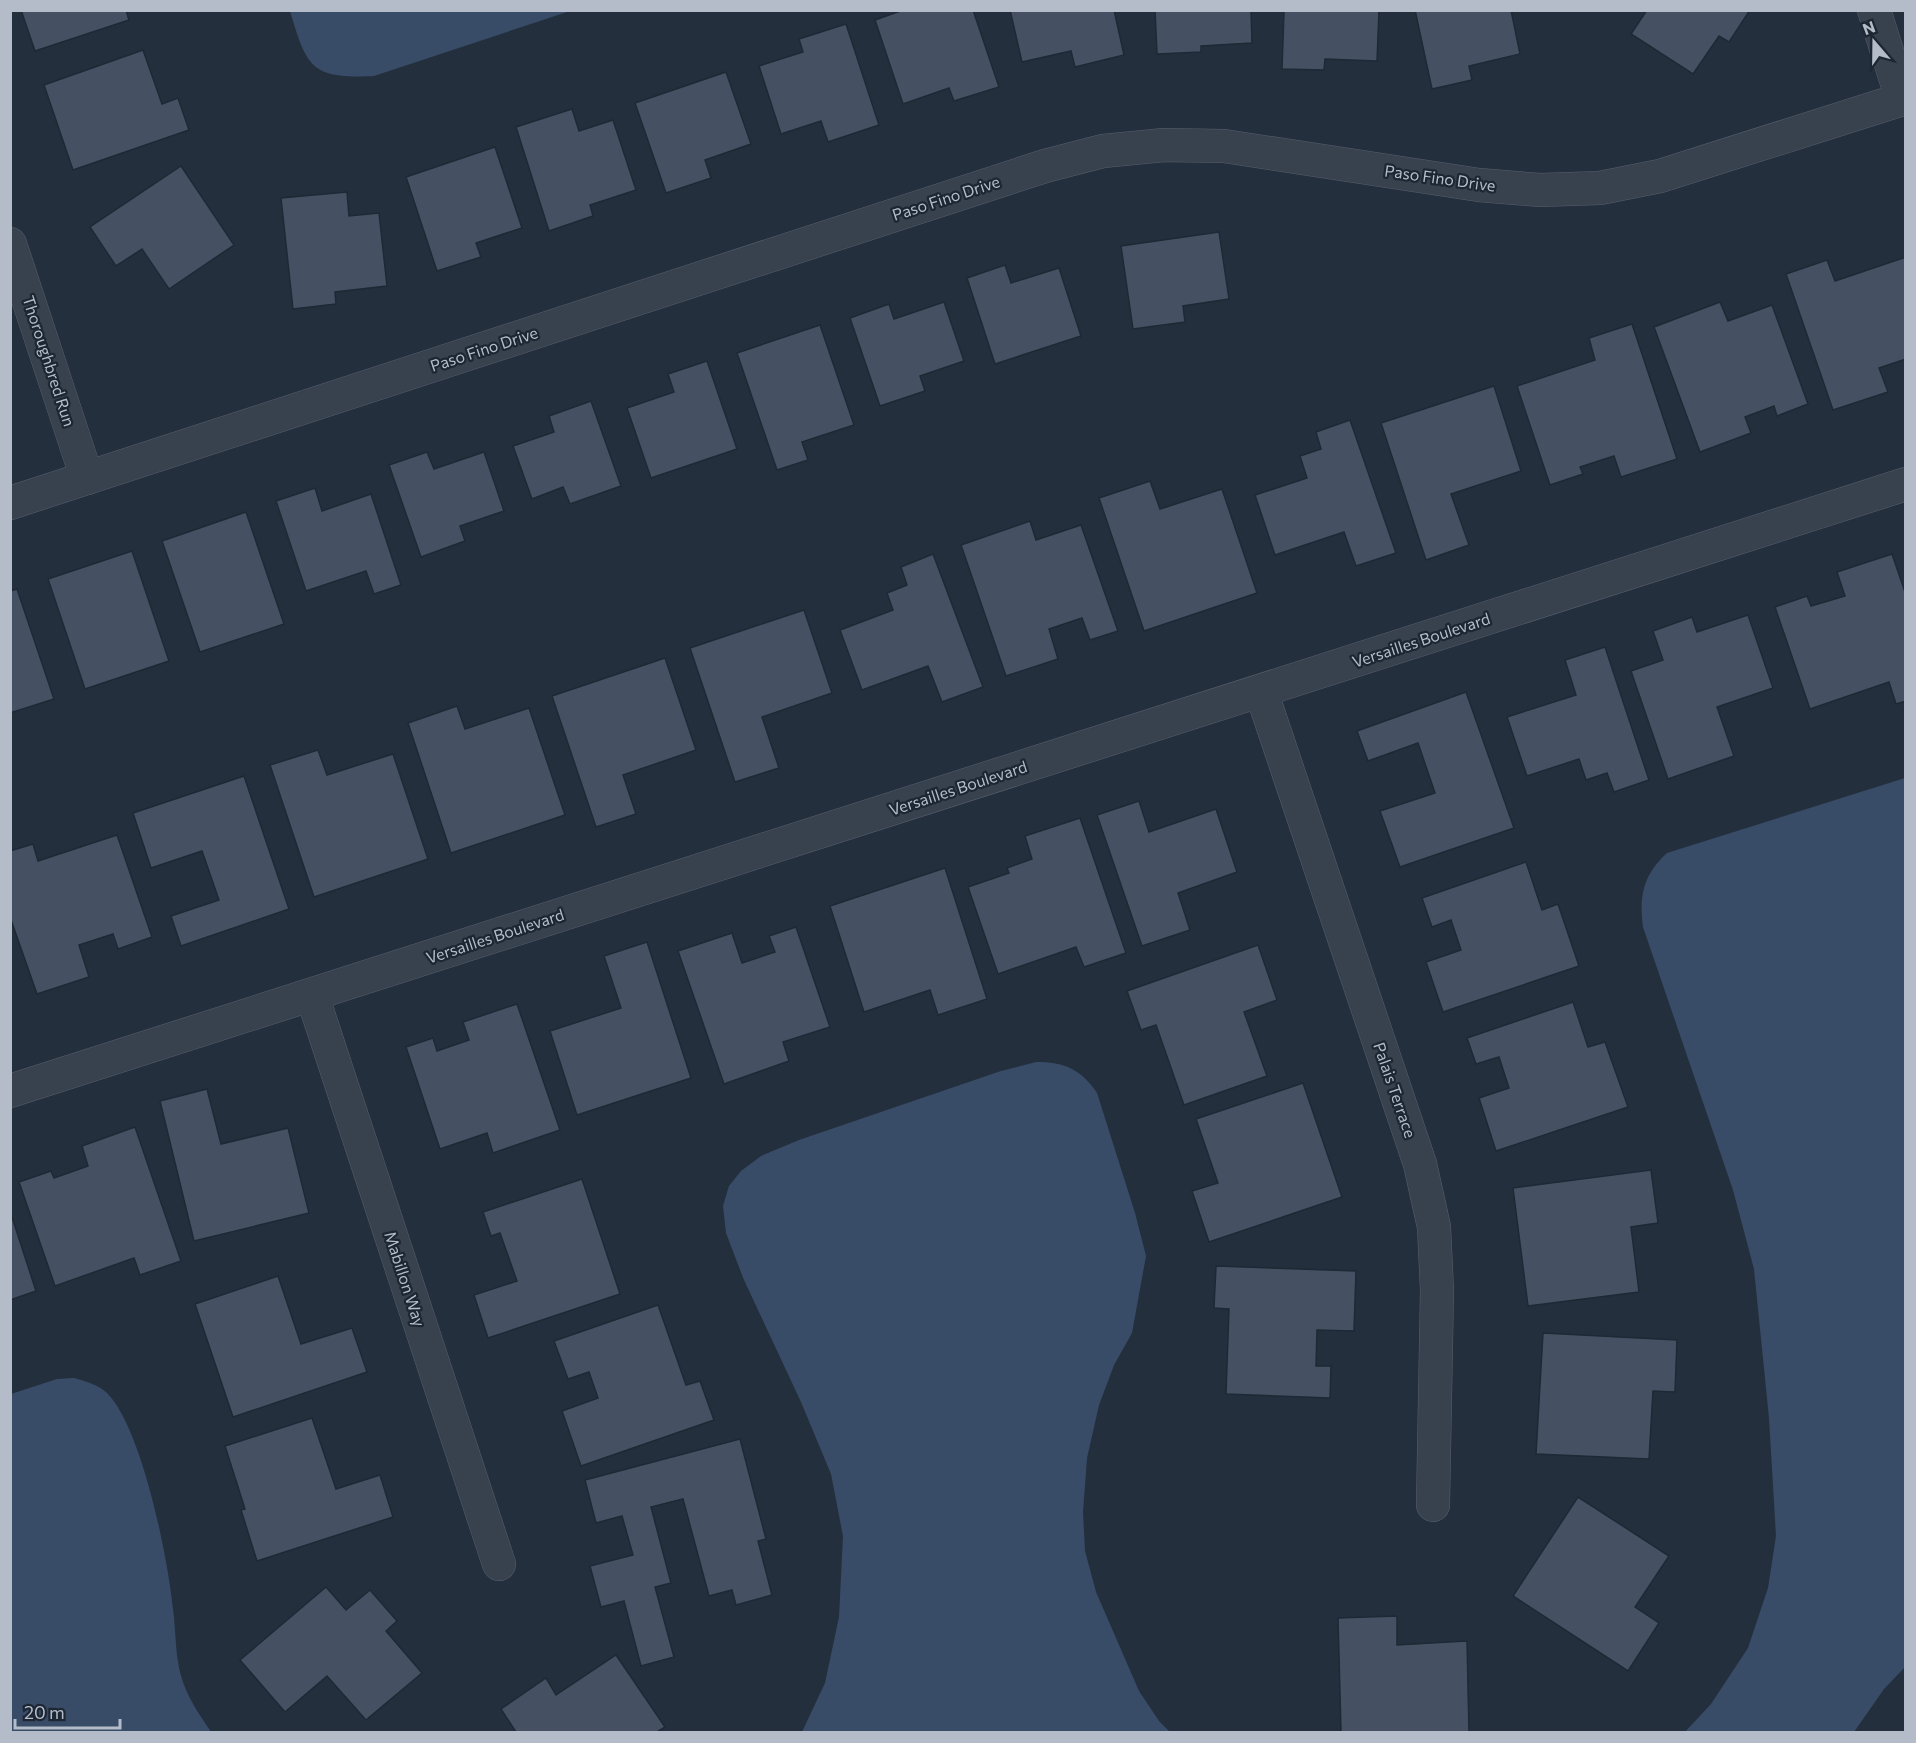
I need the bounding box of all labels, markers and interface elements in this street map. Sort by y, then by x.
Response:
north arrow [1844,12,1904,72]
text: N [1860,16,1878,38]
street label: Paso Fino Drive [1383,160,1497,195]
street label: Paso Fino Drive [890,171,1002,224]
street label: Thoroughbred Run [19,293,80,429]
street label: Paso Fino Drive [428,322,540,375]
street label: Versailles Boulevard [1349,608,1492,671]
street label: Versailles Boulevard [886,756,1029,819]
street label: Versailles Boulevard [423,904,566,967]
street label: Palais Terrace [1370,1039,1421,1140]
street label: Mabillon Way [381,1229,430,1329]
scale bar [15,1692,120,1730]
text: 20 m [24,1701,65,1723]

